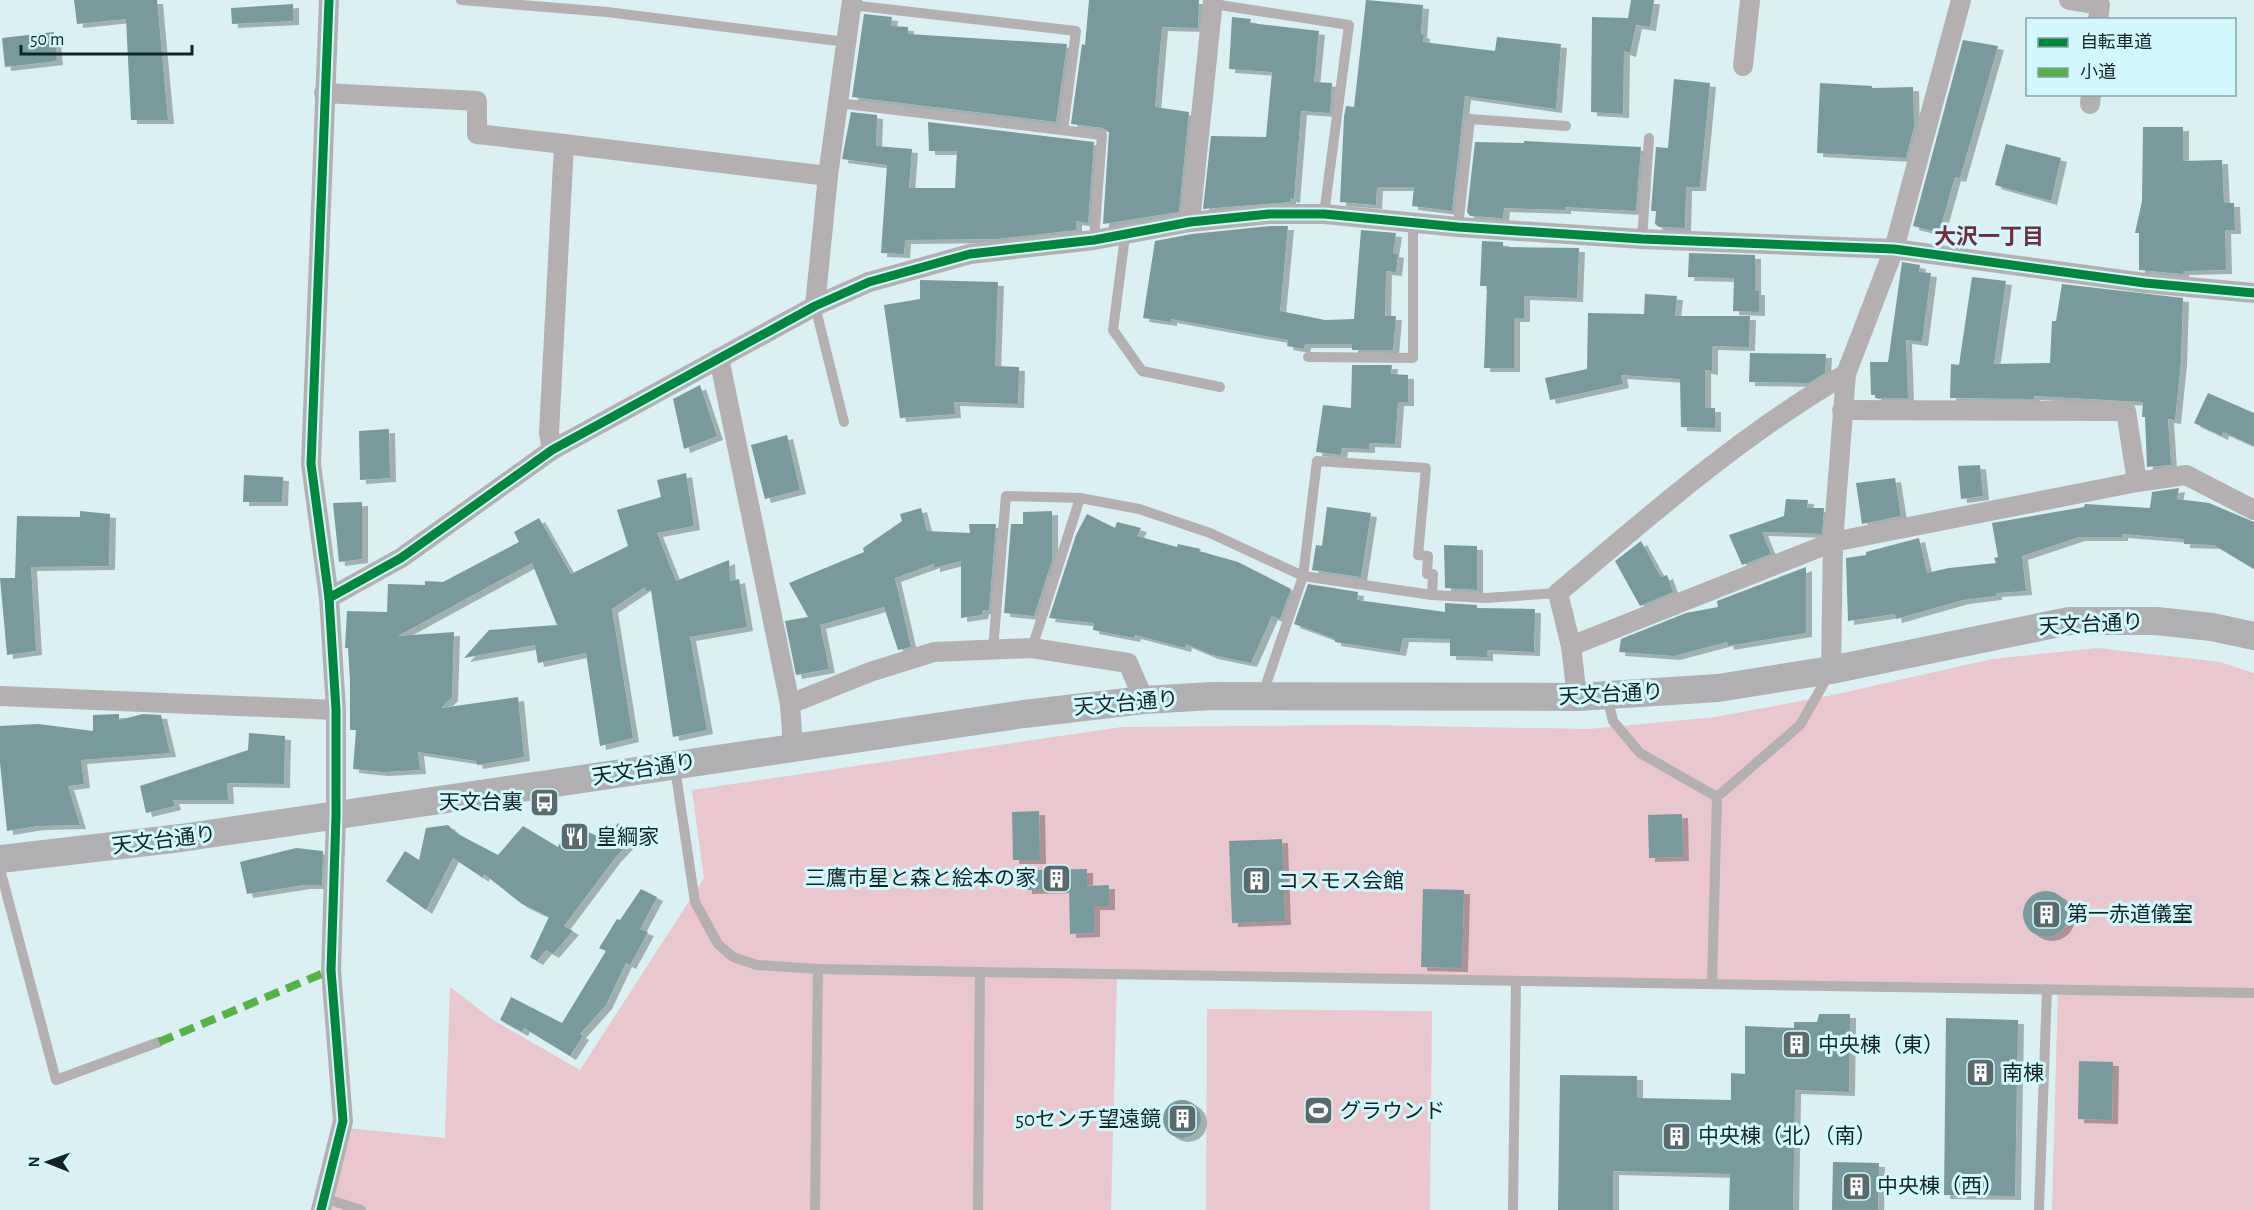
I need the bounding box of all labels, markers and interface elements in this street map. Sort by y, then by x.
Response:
scale bar [21,18,192,56]
legend [2026,18,2236,96]
text: 50 m [30,31,64,49]
text: 自転車道 [2080,32,2152,52]
text: 小道 [2080,62,2116,82]
district label: 大沢一丁目 [1934,225,2044,248]
street label: 天文台通り [2038,610,2144,638]
street label: 天文台通り [1558,680,1664,708]
street label: 天文台通り [1073,687,1179,719]
street label: 天文台通り [590,750,698,788]
bus stop icon: 天文台裏 [528,786,560,818]
place label: 天文台裏 [439,791,523,813]
restaurant icon: 皇綱家 [559,821,591,853]
street label: 天文台通り [111,823,217,857]
place label: 皇綱家 [596,826,659,848]
building icon: 三鷹市星と森と絵本の家 [1041,862,1073,894]
building icon: コスモス会館 [1241,865,1273,897]
place label: 三鷹市星と森と絵本の家 [805,867,1036,889]
place label: コスモス会館 [1278,870,1404,892]
building icon: 第一赤道儀室 [2030,898,2062,930]
place label: 第一赤道儀室 [2067,903,2193,925]
building icon: 中央棟（東） [1781,1029,1813,1061]
place label: 中央棟（東） [1818,1034,1944,1056]
building icon: 南棟 [1965,1057,1997,1089]
place label: 南棟 [2002,1062,2044,1084]
sports icon: グラウンド [1303,1095,1335,1127]
place label: グラウンド [1340,1100,1445,1122]
building icon: 50センチ望遠鏡 [1166,1103,1198,1135]
place label: 50センチ望遠鏡 [1015,1108,1161,1130]
building icon: 中央棟（北）（南） [1661,1120,1693,1152]
place label: 中央棟（北）（南） [1698,1125,1877,1147]
north arrow [18,1132,78,1192]
text: N [26,1156,42,1167]
building icon: 中央棟（西） [1840,1170,1872,1202]
place label: 中央棟（西） [1877,1175,2003,1197]

